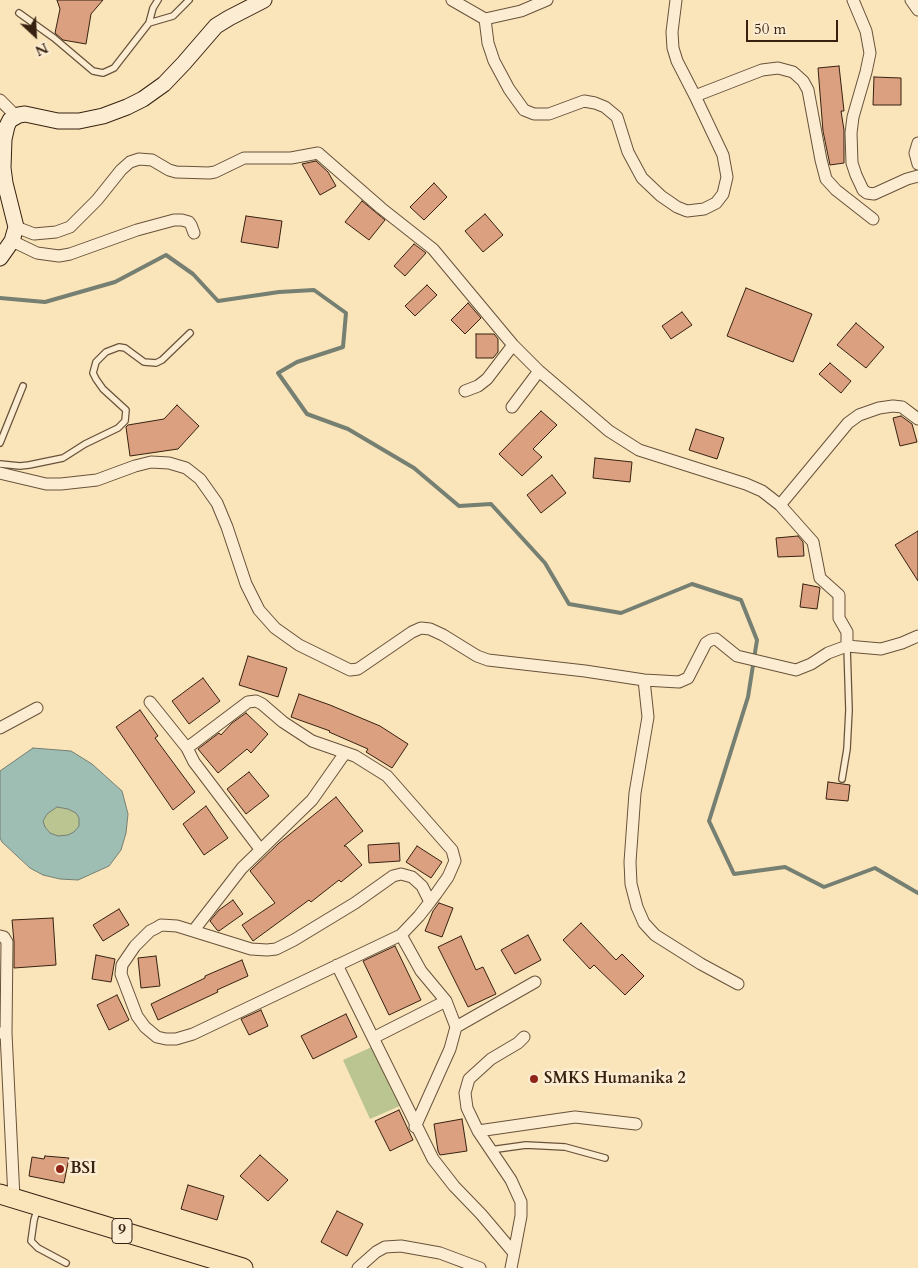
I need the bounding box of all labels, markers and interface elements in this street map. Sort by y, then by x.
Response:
north arrow [10,10,60,60]
scale bar [748,10,840,42]
text: 50 m [754,19,786,39]
text: N [32,38,51,60]
place label: SMKS Humanika 2 [544,1069,686,1089]
marker: SMKS Humanika 2 [528,1073,540,1085]
place label: BSI [70,1159,96,1179]
marker: BSI [54,1163,66,1175]
road number: 9 [112,1218,132,1244]

